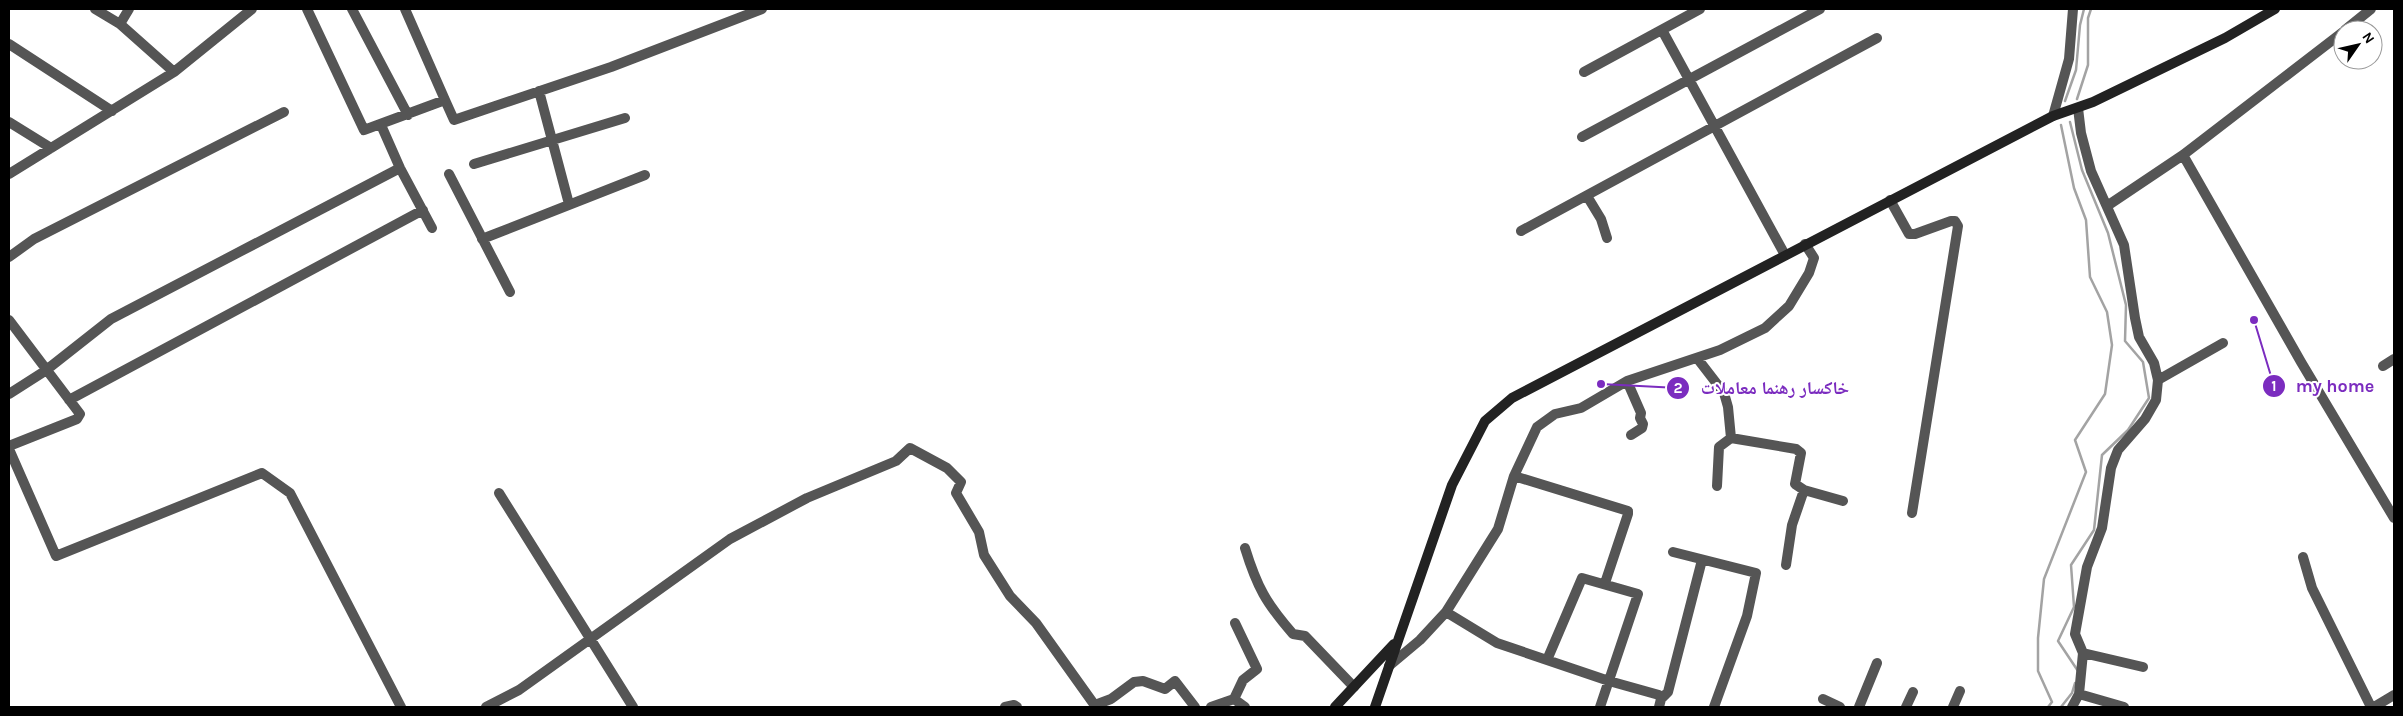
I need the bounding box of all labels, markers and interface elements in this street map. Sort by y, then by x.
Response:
north arrow [2333,20,2383,70]
text: N [2359,29,2378,47]
callout: my home [2261,369,2385,402]
callout: خاکسار رهنما معاملات [1666,372,1859,405]
text: my home [2296,375,2374,397]
text: خاکسار رهنما معاملات [1701,377,1850,399]
text: 1 [2271,377,2277,395]
text: 2 [1673,379,1683,397]

